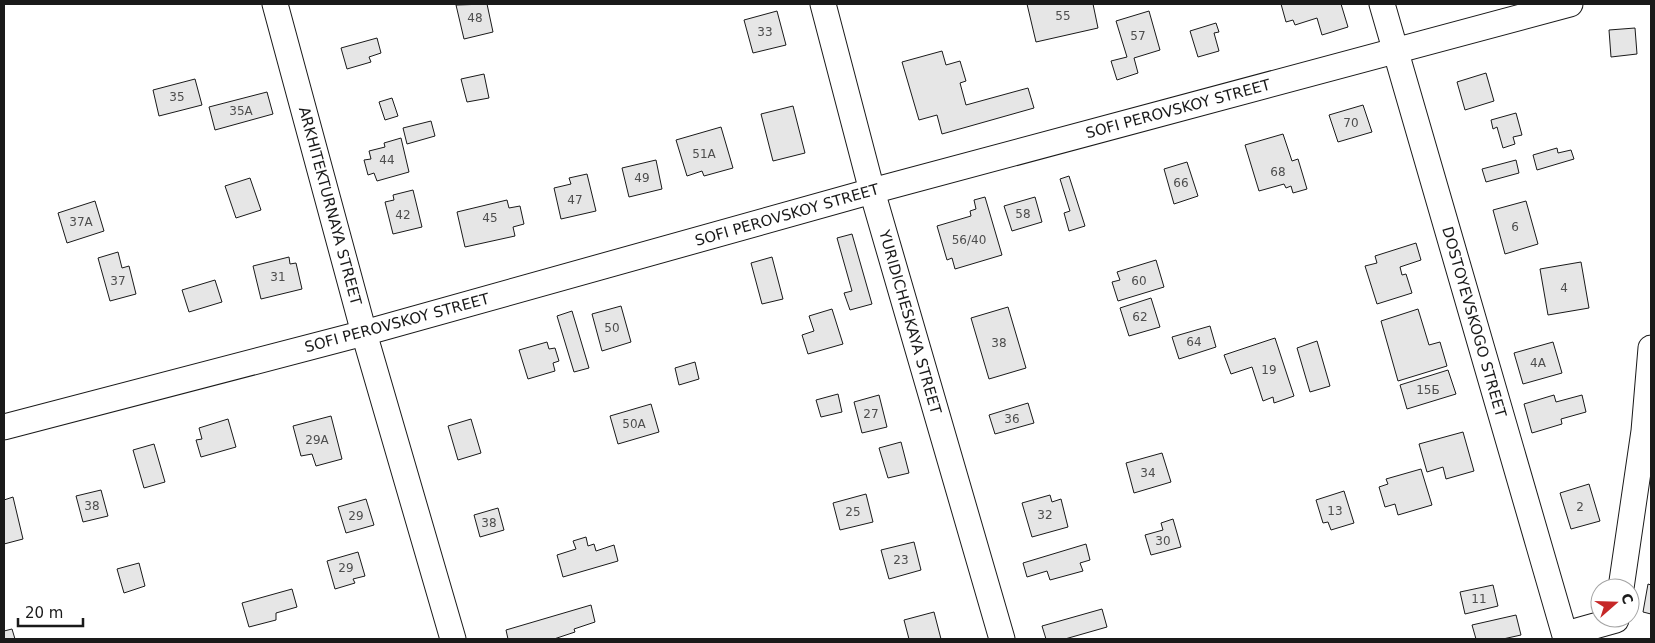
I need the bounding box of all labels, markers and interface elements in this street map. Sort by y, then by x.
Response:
house number: 55 [1055,9,1071,23]
house number: 48 [467,11,483,25]
house number: 33 [757,25,773,39]
house number: 57 [1130,29,1146,43]
street label: SOFI PEROVSKOY STREET [1084,75,1273,142]
house number: 35 [169,90,185,104]
house number: 35А [229,104,254,118]
street label: ARKHITEKTURNAYA STREET [295,105,365,308]
house number: 70 [1343,116,1359,130]
house number: 51А [692,147,717,161]
house number: 44 [379,153,395,167]
house number: 68 [1270,165,1286,179]
house number: 49 [634,171,650,185]
house number: 66 [1173,176,1189,190]
street label: SOFI PEROVSKOY STREET [693,180,882,250]
house number: 47 [567,193,583,207]
house number: 58 [1015,207,1031,221]
house number: 42 [395,208,411,222]
house number: 45 [482,211,498,225]
house number: 37А [69,215,94,229]
house number: 6 [1511,220,1519,234]
street label: DOSTOYEVSKOGO STREET [1438,224,1510,420]
street label: YURIDICHESKAYA STREET [875,227,945,417]
house number: 56/40 [952,233,986,247]
house number: 31 [270,270,286,284]
house number: 37 [110,274,126,288]
house number: 60 [1131,274,1147,288]
house number: 4 [1560,281,1568,295]
street label: SOFI PEROVSKOY STREET [303,289,492,356]
house number: 62 [1132,310,1148,324]
house number: 50 [604,321,620,335]
house number: 64 [1186,335,1202,349]
house number: 38 [991,336,1007,350]
house number: 4А [1530,356,1547,370]
house number: 19 [1261,363,1277,377]
house number: 15Б [1416,383,1440,397]
house number: 27 [863,407,879,421]
house number: 36 [1004,412,1020,426]
house number: 50А [622,417,647,431]
house number: 29А [305,433,330,447]
house number: 34 [1140,466,1156,480]
house number: 38 [84,499,100,513]
house number: 2 [1576,500,1584,514]
house number: 13 [1327,504,1343,518]
house number: 25 [845,505,861,519]
house number: 32 [1037,508,1053,522]
house number: 29 [348,509,364,523]
house number: 38 [481,516,497,530]
house number: 30 [1155,534,1171,548]
house number: 23 [893,553,909,567]
house number: 29 [338,561,354,575]
north arrow [1590,578,1640,628]
text: С [1618,591,1636,606]
house number: 11 [1471,592,1487,606]
scale bar [18,596,82,628]
text: 20 m [25,604,63,622]

